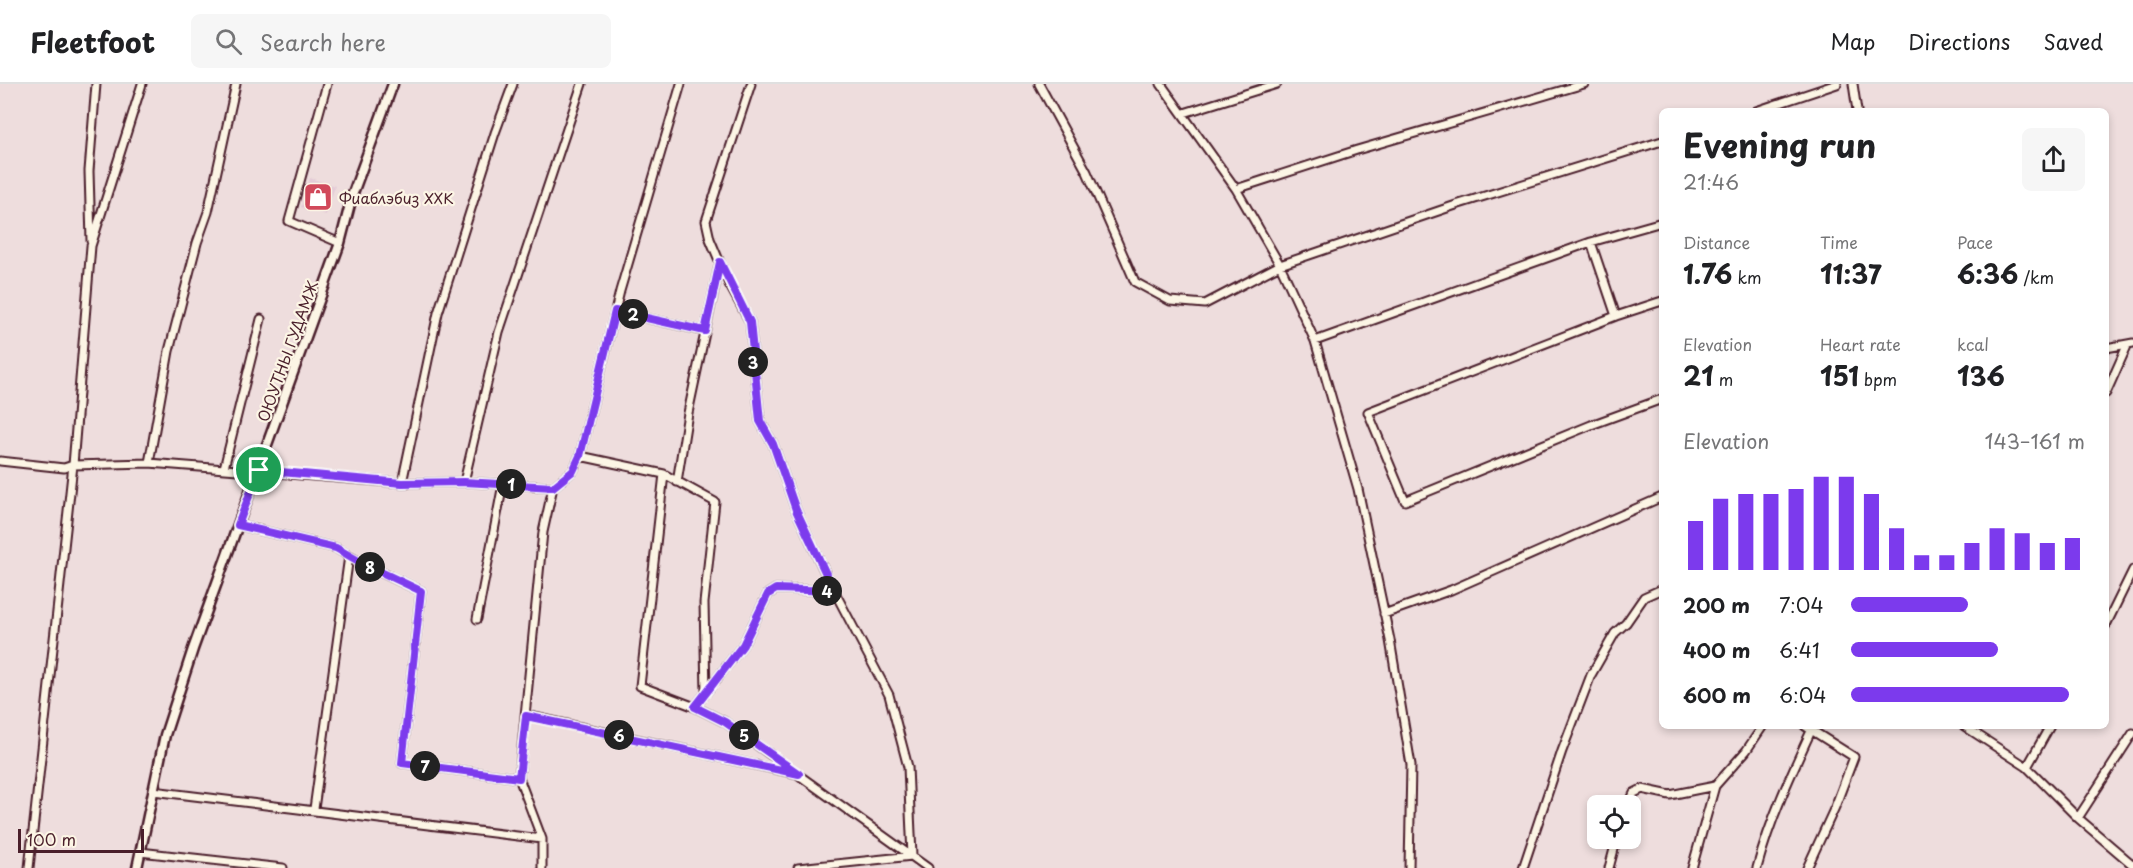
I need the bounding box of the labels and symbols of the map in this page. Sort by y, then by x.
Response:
shop icon: Фиаблэбиз ХХК [302,181,334,213]
place label: Фиаблэбиз ХХК [339,186,454,209]
street label: ОЮУТНЫ ГУДАМЖ [251,277,323,425]
pin: 2 [618,299,648,329]
pin: 3 [738,347,768,377]
pin [233,444,284,495]
pin: 1 [496,469,526,499]
pin: 8 [355,552,385,582]
pin: 4 [812,576,842,606]
pin: 6 [604,720,634,750]
pin: 5 [729,720,759,750]
pin: 7 [410,751,440,781]
scale bar [18,826,144,854]

